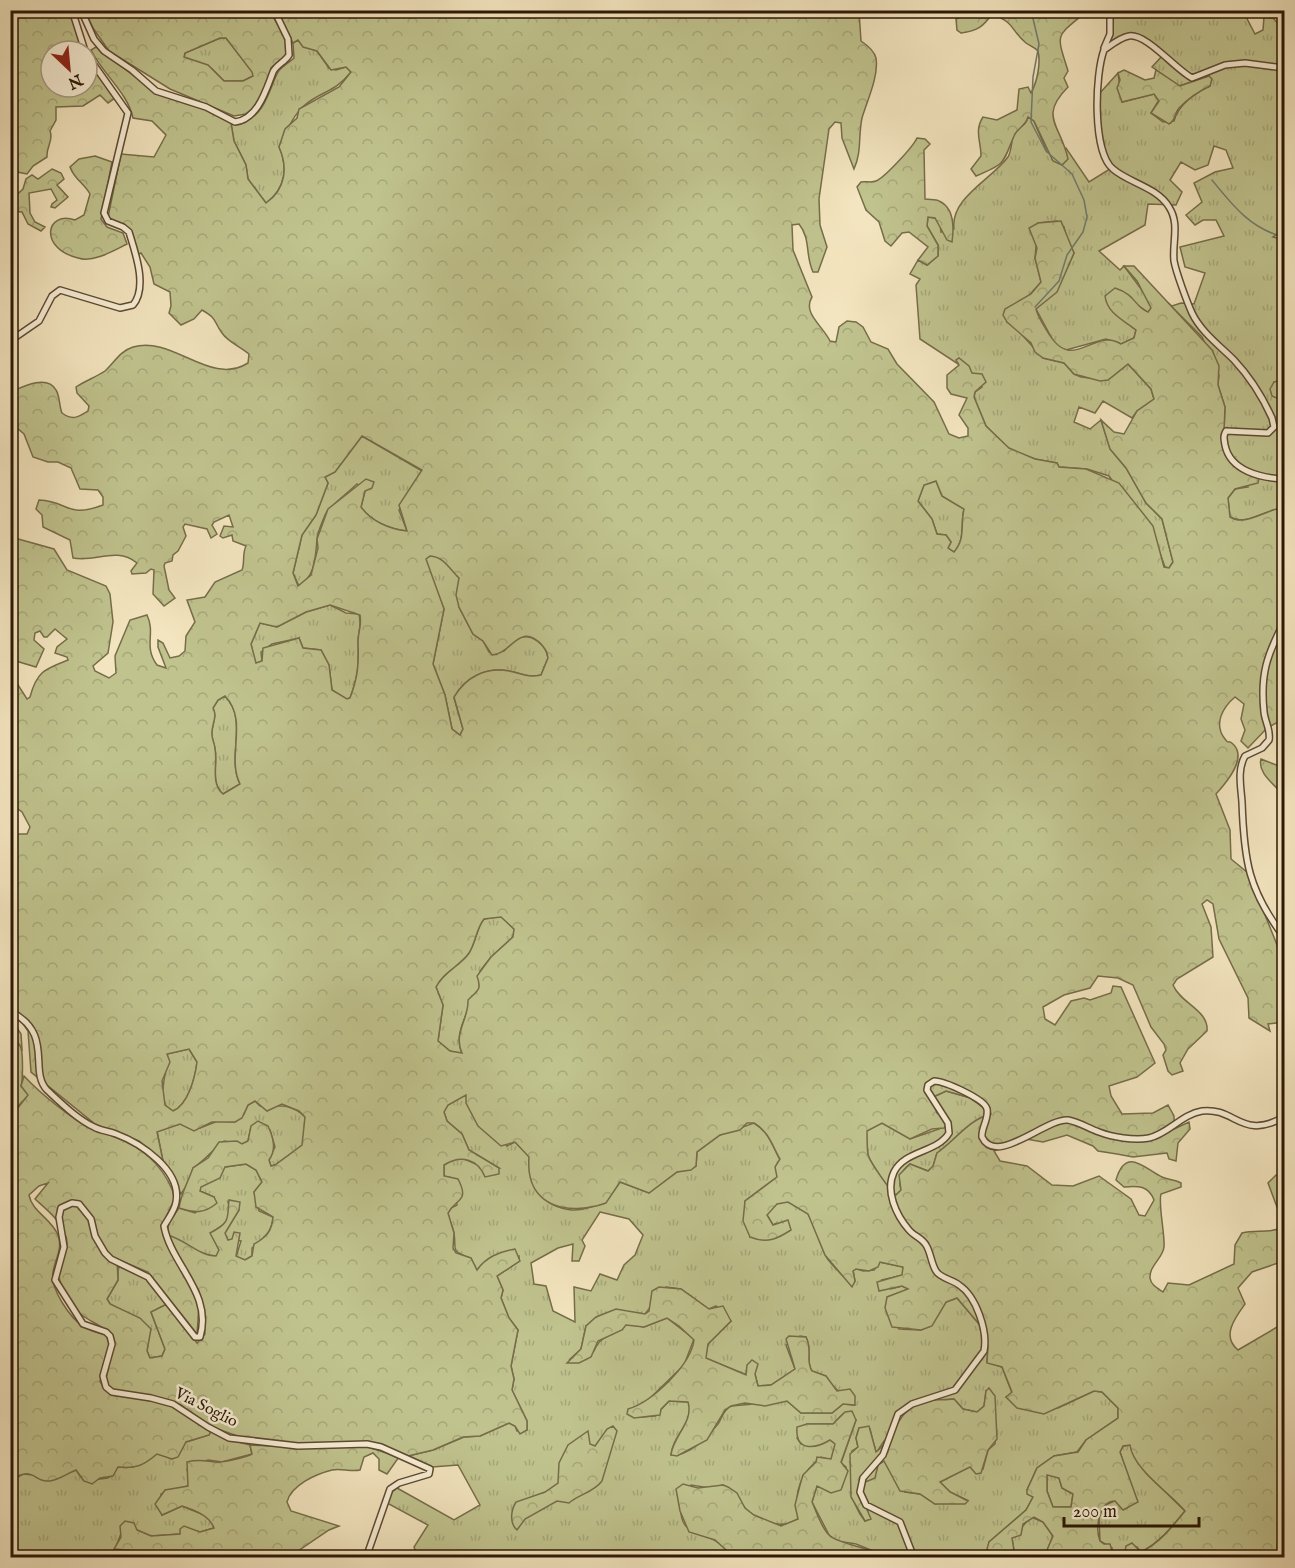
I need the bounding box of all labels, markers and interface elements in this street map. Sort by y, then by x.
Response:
north arrow [39,39,99,99]
text: N [64,68,86,93]
street label: Via Soglio [170,1383,241,1432]
scale bar [1064,1490,1199,1528]
text: 200 m [1073,1501,1117,1524]

